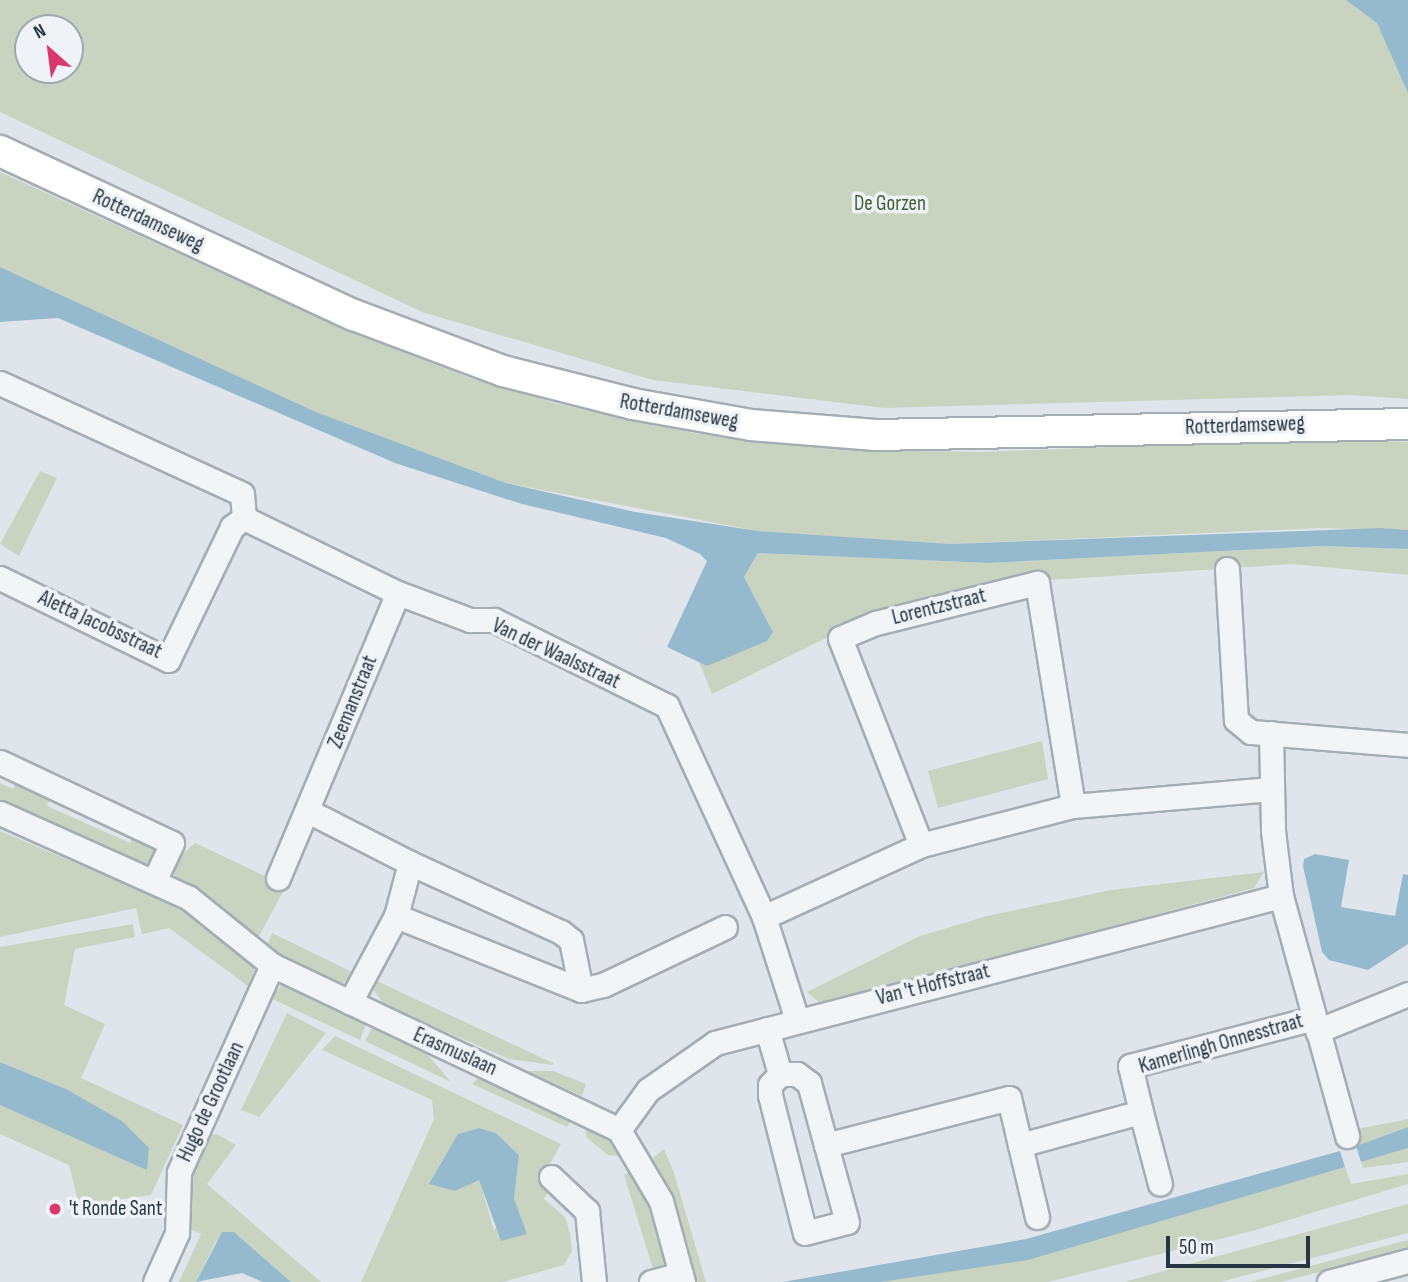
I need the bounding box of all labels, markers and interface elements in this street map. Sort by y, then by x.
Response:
north arrow [14,14,84,84]
text: N [30,19,50,44]
street label: Rotterdamseweg [88,184,208,258]
park label: De Gorzen [854,191,926,217]
street label: Rotterdamseweg [618,389,740,435]
street label: Rotterdamseweg [1185,411,1305,441]
street label: Lorentzstraat [889,583,989,631]
street label: Aletta Jacobsstraat [34,585,166,665]
street label: Van der Waalsstraat [488,613,624,695]
street label: Zeemanstraat [323,652,383,752]
street label: Van 't Hoffstraat [874,959,992,1011]
street label: Kamerlingh Onnesstraat [1136,1009,1306,1079]
street label: Erasmuslaan [409,1022,501,1082]
street label: Hugo de Grootlaan [172,1038,250,1166]
place label: 't Ronde Sant [69,1196,162,1222]
marker: 't Ronde Sant [47,1201,63,1217]
scale bar [1170,1222,1314,1266]
text: 50 m [1179,1235,1214,1260]

